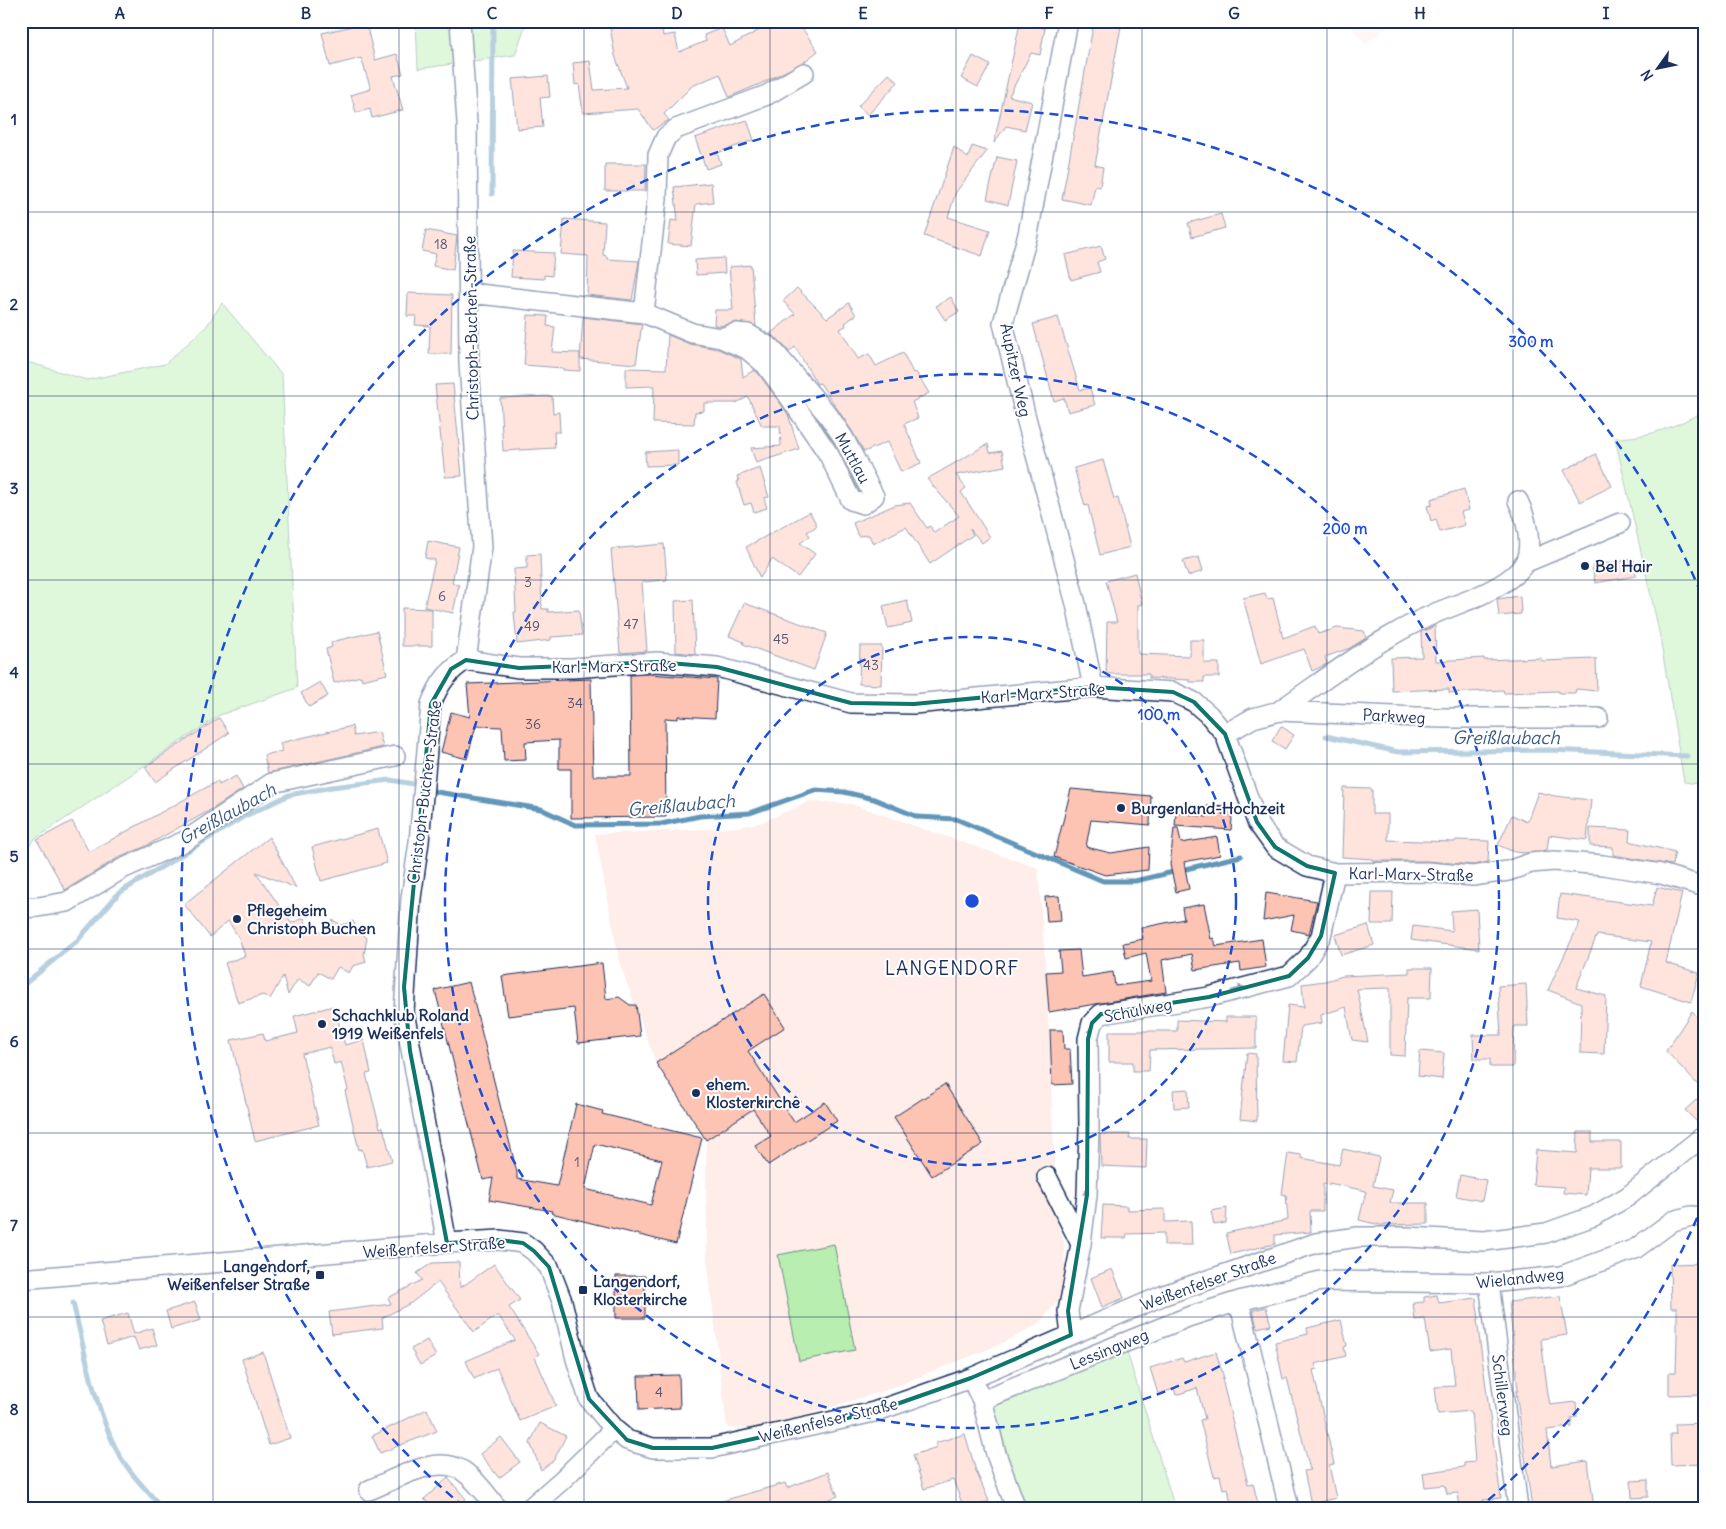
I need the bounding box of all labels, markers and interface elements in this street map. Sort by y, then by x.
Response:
text: A [115,3,125,23]
text: B [301,3,312,23]
text: C [487,3,498,23]
text: D [671,3,683,23]
text: E [858,3,868,23]
text: F [1044,3,1054,23]
text: G [1228,3,1240,23]
text: H [1414,3,1426,23]
text: I [1603,3,1610,23]
north arrow [1634,42,1684,92]
text: N [1637,66,1657,84]
text: 1 [11,109,17,129]
house number: 18 [434,235,448,253]
street label: Christoph-Buchen-Straße [459,235,483,421]
text: 2 [10,294,19,314]
street label: Aupitzer Weg [996,321,1036,419]
text: 300 m [1509,332,1554,351]
street label: Muttlau [831,429,875,487]
text: 3 [9,478,19,498]
text: 200 m [1323,519,1367,538]
place label: Bel Hair [1595,556,1653,576]
marker: Bel Hair [1579,560,1591,572]
house number: 3 [524,573,532,591]
house number: 6 [438,587,446,605]
house number: 47 [624,615,639,633]
house number: 49 [524,617,540,635]
house number: 45 [773,630,789,648]
street label: Karl-Marx-Straße [551,655,677,677]
house number: 43 [863,656,879,674]
text: 4 [9,662,19,682]
street label: Karl-Marx-Straße [980,679,1106,707]
house number: 34 [567,694,583,712]
street label: Christoph-Buchen-Straße [403,699,445,885]
street label: Parkweg [1362,704,1426,728]
text: 100 m [1138,705,1180,724]
house number: 36 [525,715,541,733]
water label: Greißlaubach [1452,726,1560,749]
water label: Greißlaubach [174,778,280,850]
water label: Greißlaubach [626,789,736,821]
place label: Burgenland-Hochzeit [1131,798,1285,819]
marker: Burgenland-Hochzeit [1115,802,1127,814]
text: 5 [9,846,19,866]
street label: Karl-Marx-Straße [1348,863,1474,885]
centre of rings [963,892,981,910]
place label: Pflegeheim Christoph Buchen [247,900,376,939]
marker: Pflegeheim Christoph Buchen [231,913,243,925]
district label: LANGENDORF [885,956,1019,980]
one-way arrow [1230,985,1245,993]
street label: Schulweg [1102,994,1174,1026]
place label: Schachklub Roland 1919 Weißenfels [332,1005,469,1043]
marker: Schachklub Roland 1919 Weißenfels [316,1018,328,1030]
one-way arrow [1086,1025,1094,1041]
text: 6 [9,1031,19,1051]
place label: ehem. Klosterkirche [706,1074,801,1112]
marker: ehem. Klosterkirche [690,1087,702,1099]
house number: 1 [574,1153,580,1171]
one-way arrow [1083,1188,1091,1204]
text: 7 [10,1215,18,1235]
street label: Weißenfelser Straße [362,1232,506,1262]
street label: Weißenfelser Straße [1137,1247,1279,1315]
place label: Langendorf, Weißenfelser Straße [167,1256,310,1294]
street label: Wielandweg [1475,1263,1565,1293]
marker: Langendorf, Weißenfelser Straße [314,1269,326,1281]
place label: Langendorf, Klosterkirche [593,1271,688,1309]
marker: Langendorf, Klosterkirche [577,1284,589,1296]
street label: Lessingweg [1067,1324,1151,1374]
street label: Schillerweg [1488,1353,1518,1437]
house number: 4 [655,1383,663,1401]
street label: Weißenfelser Straße [756,1393,900,1447]
text: 8 [9,1399,19,1419]

